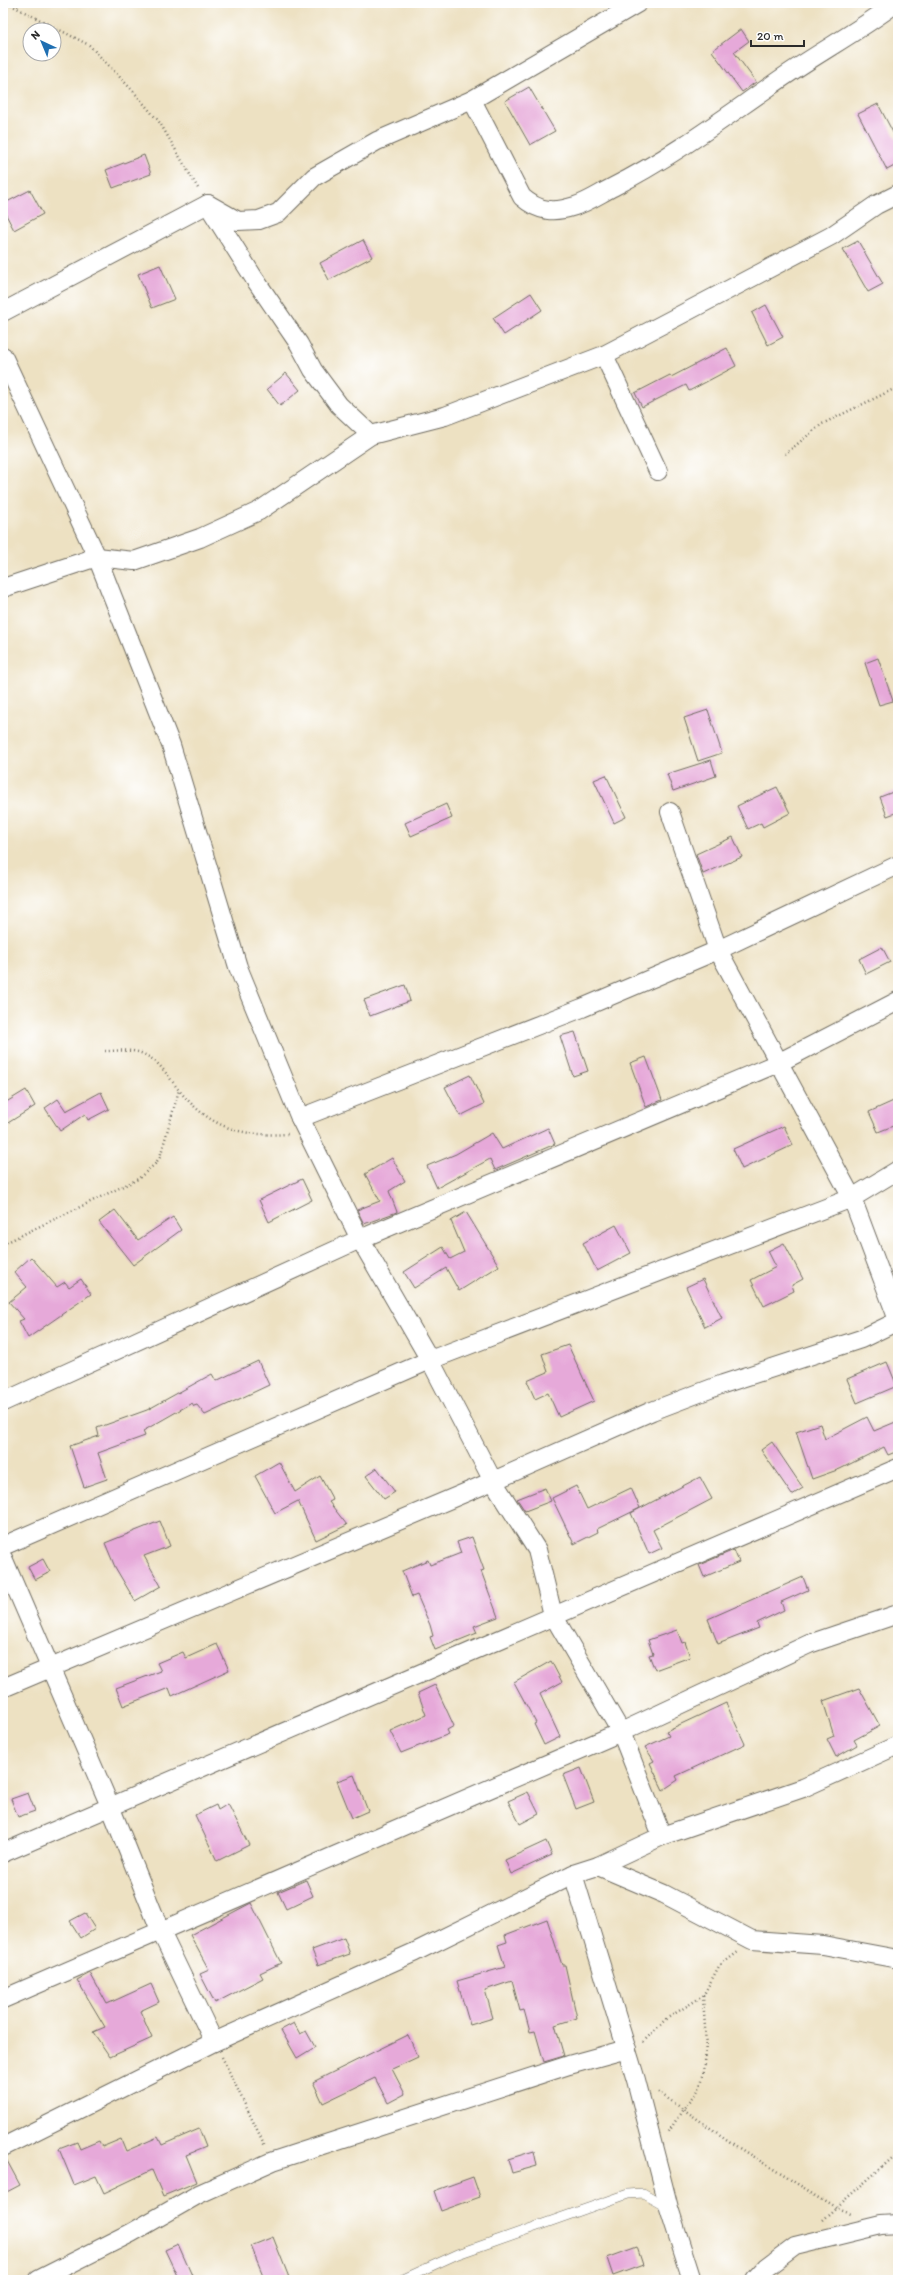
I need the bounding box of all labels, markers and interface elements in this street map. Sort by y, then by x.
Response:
north arrow [22,22,62,62]
scale bar [751,22,804,48]
text: N [28,28,43,42]
text: 20 m [757,29,784,43]

